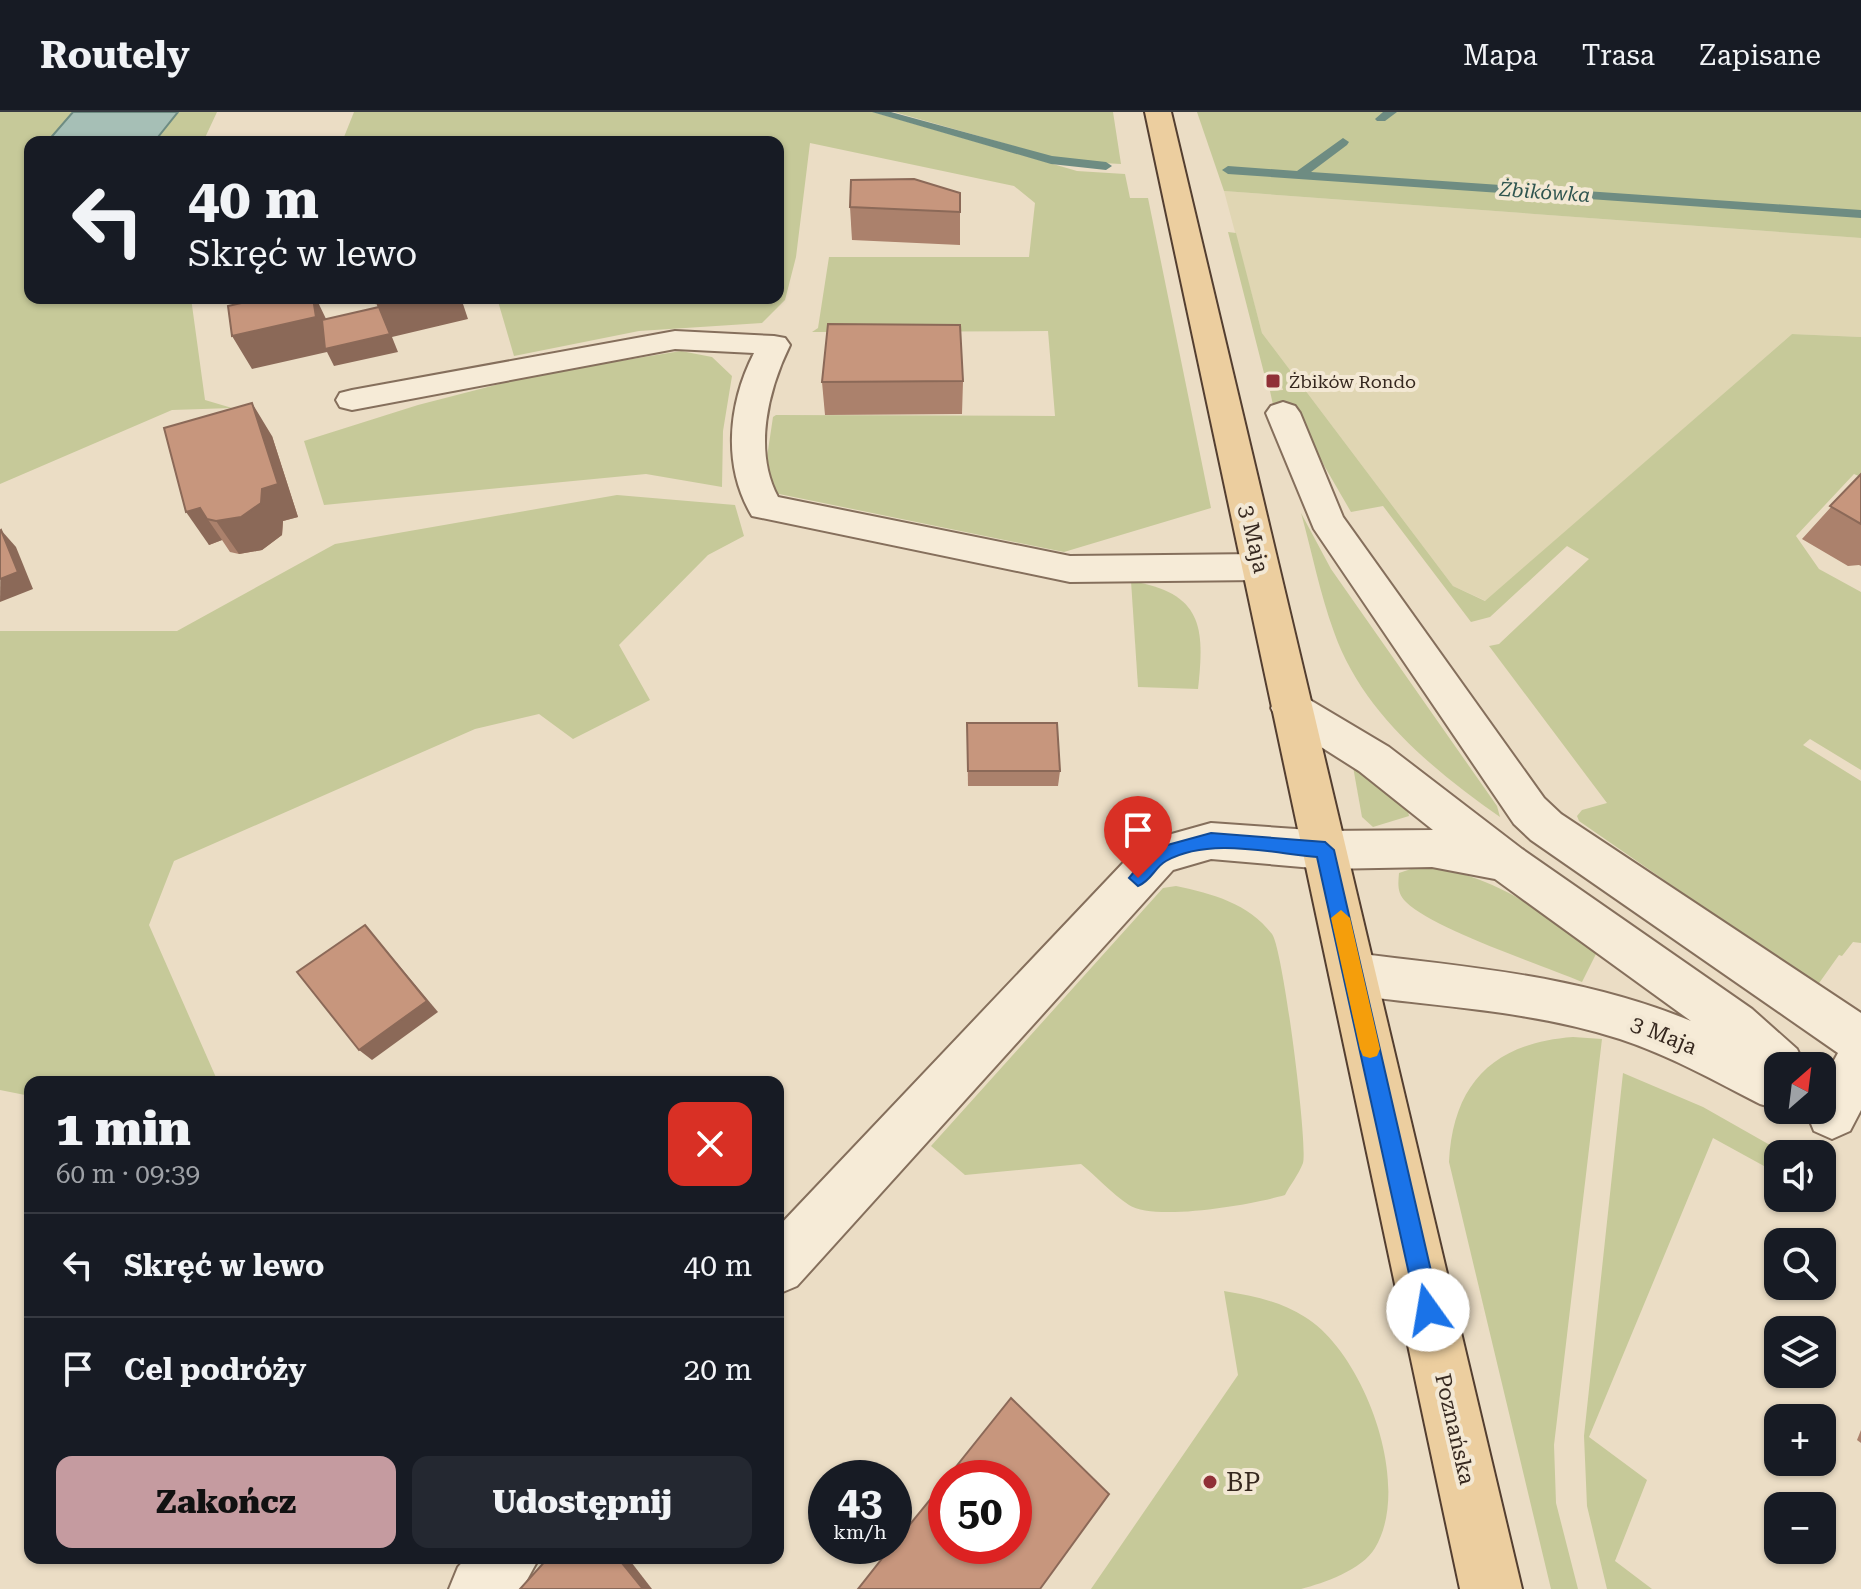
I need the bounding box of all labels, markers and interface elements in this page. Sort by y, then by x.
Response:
text: Routely [40,33,190,77]
text: Mapa [1463,39,1538,72]
text: Trasa [1582,39,1655,72]
text: Zapisane [1699,39,1821,72]
text: 40 m [188,166,319,232]
icon: left [56,168,160,272]
water label: Żbikówka [1498,177,1591,207]
text: Skręć w lewo [188,233,417,275]
place label: Żbików Rondo [1289,371,1416,392]
marker: Żbików Rondo [1264,372,1282,390]
street label: 3 Maja [1234,503,1274,575]
pin [1104,796,1172,878]
icon: arrive [1116,808,1160,852]
street label: 3 Maja [1627,1010,1701,1060]
north arrow [1764,1052,1836,1124]
map controls [1764,1052,1836,1564]
text: 1 min [56,1101,191,1157]
button: close [668,1102,752,1186]
button: sound [1764,1140,1836,1212]
text: 60 m · 09:39 [56,1159,200,1189]
button: search [1764,1228,1836,1300]
icon: left [56,1243,100,1287]
text: Skręć w lewo [124,1248,324,1283]
text: 40 m [683,1248,752,1283]
position arrow [1386,1268,1470,1352]
button: layers [1764,1316,1836,1388]
icon: arrive [56,1347,100,1391]
text: Cel podróży [124,1352,306,1387]
text: 20 m [683,1352,752,1387]
street label: Poznańska [1430,1371,1480,1487]
button: + [1764,1404,1836,1476]
button: Zakończ [56,1456,396,1548]
button: Udostępnij [412,1456,752,1548]
speed limit sign: 50 [928,1460,1032,1564]
place label: BP [1226,1467,1260,1497]
marker: BP [1201,1473,1219,1491]
text: 43 [838,1478,882,1525]
button: − [1764,1492,1836,1564]
text: km/h [833,1520,887,1544]

